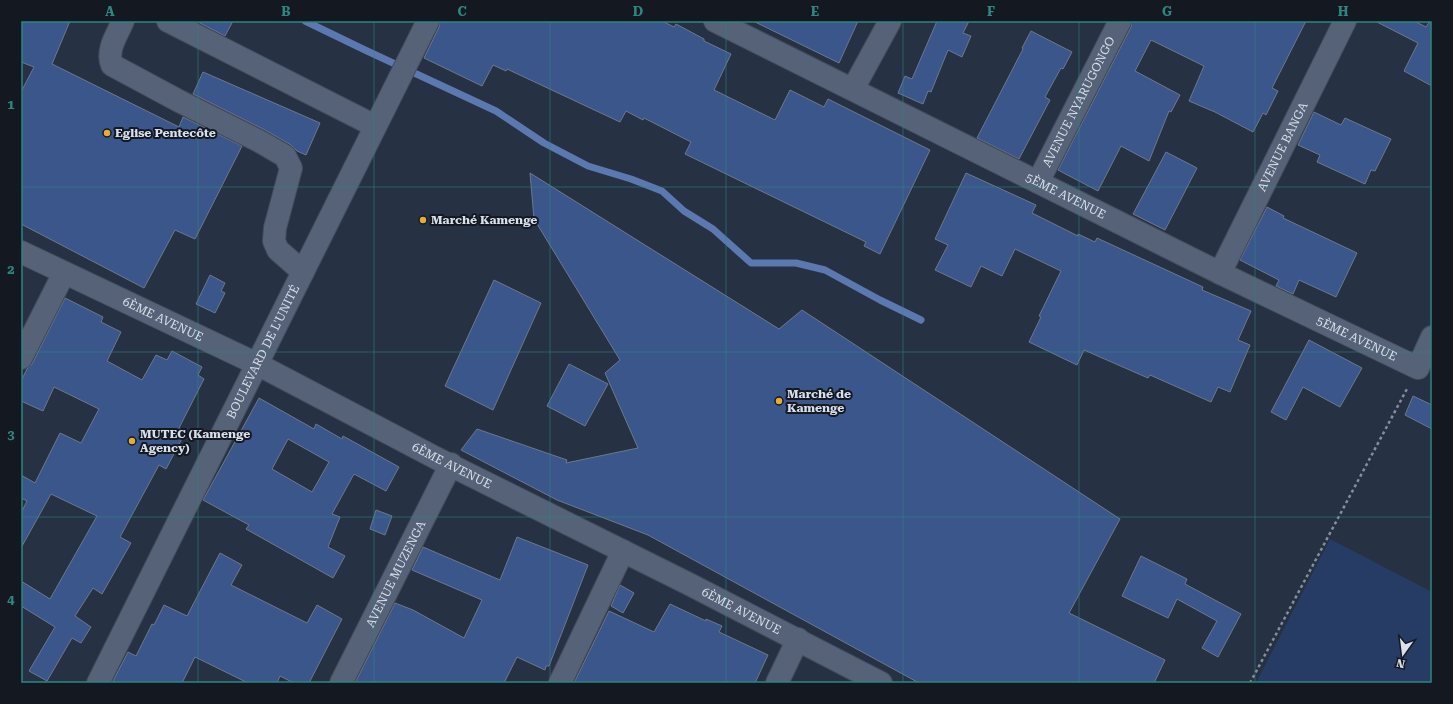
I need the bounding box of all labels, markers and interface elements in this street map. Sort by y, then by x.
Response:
text: A [105,4,115,19]
text: B [281,4,291,19]
text: C [457,4,467,19]
text: D [633,4,643,19]
text: E [811,4,819,19]
text: F [987,4,995,19]
text: G [1162,4,1172,19]
text: H [1338,4,1349,19]
street label: AVENUE NYARUGONGO [1040,34,1118,169]
text: 1 [7,97,15,112]
street label: AVENUE BANGA [1255,99,1311,194]
place label: Eglise Pentecôte [115,126,216,140]
marker: Eglise Pentecôte [102,128,112,138]
street label: 5ÈME AVENUE [1024,170,1108,222]
place label: Marché Kamenge [431,213,537,227]
marker: Marché Kamenge [418,215,428,225]
text: 2 [7,262,15,277]
street label: BOULEVARD DE L'UNITÉ [224,283,302,421]
street label: 6ÈME AVENUE [120,294,205,344]
street label: 5ÈME AVENUE [1314,313,1399,364]
place label: Marché de Kamenge [787,387,851,415]
marker: Marché de Kamenge [774,396,784,406]
text: 3 [7,427,15,442]
place label: MUTEC (Kamenge Agency) [140,427,250,455]
marker: MUTEC (Kamenge Agency) [127,436,137,446]
street label: 6ÈME AVENUE [410,440,494,492]
street label: AVENUE MUZENGA [363,518,429,630]
street label: 6ÈME AVENUE [699,585,783,637]
text: 4 [7,592,15,607]
north arrow [1383,634,1423,674]
text: N [1395,656,1406,671]

